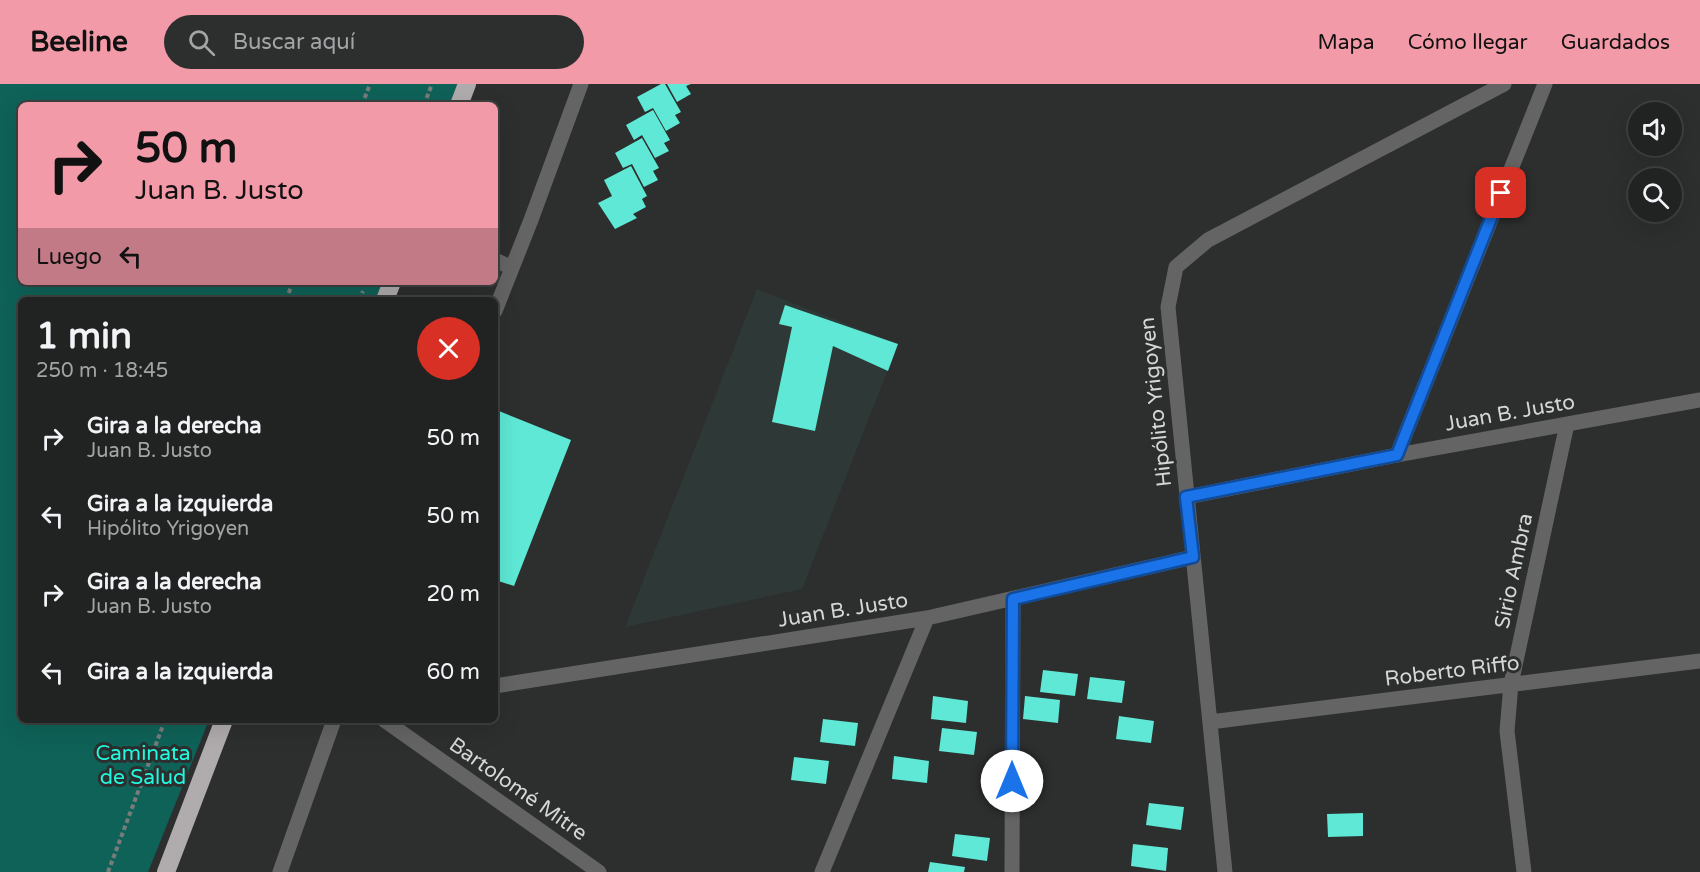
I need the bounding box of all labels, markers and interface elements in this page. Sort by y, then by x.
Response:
search box [164,15,584,69]
text: Beeline [30,25,128,59]
icon: search [185,26,218,59]
text: Buscar aquí [233,29,355,55]
text: Mapa [1317,30,1375,55]
text: Cómo llegar [1408,30,1528,55]
text: Guardados [1561,30,1670,55]
map controls [1628,102,1682,222]
button: sound [1628,102,1682,156]
text: 50 m [135,123,237,174]
icon: right [36,126,114,204]
pin [1475,167,1526,218]
button: search [1628,168,1682,222]
text: Juan B. Justo [135,174,304,207]
icon: arrive [1484,176,1517,209]
icon: left [114,240,147,273]
text: Luego [36,244,102,270]
text: 1 min [36,315,132,358]
street label: Hipólito Yrigoyen [1135,316,1177,488]
button: close [417,317,480,380]
text: 250 m · 18:45 [36,359,168,383]
street label: Juan B. Justo [1443,389,1577,437]
text: Gira a la derecha [87,413,262,439]
icon: right [36,422,69,455]
text: 50 m [426,425,480,451]
text: Juan B. Justo [87,439,212,463]
text: Gira a la izquierda [87,491,273,517]
icon: left [36,500,69,533]
text: 50 m [426,503,480,529]
street label: Sirio Ambra [1490,511,1538,631]
text: Hipólito Yrigoyen [87,517,249,541]
text: Gira a la derecha [87,569,262,595]
icon: right [36,578,69,611]
text: 20 m [426,581,480,607]
street label: Juan B. Justo [776,587,910,633]
text: Juan B. Justo [87,595,212,619]
street label: Roberto Riffo [1383,650,1521,692]
icon: left [36,656,69,689]
text: Gira a la izquierda [87,659,273,685]
text: 60 m [426,659,480,685]
street label: Bartolomé Mitre [444,732,592,846]
park label: Caminata de Salud [95,741,191,790]
position arrow [980,749,1044,813]

